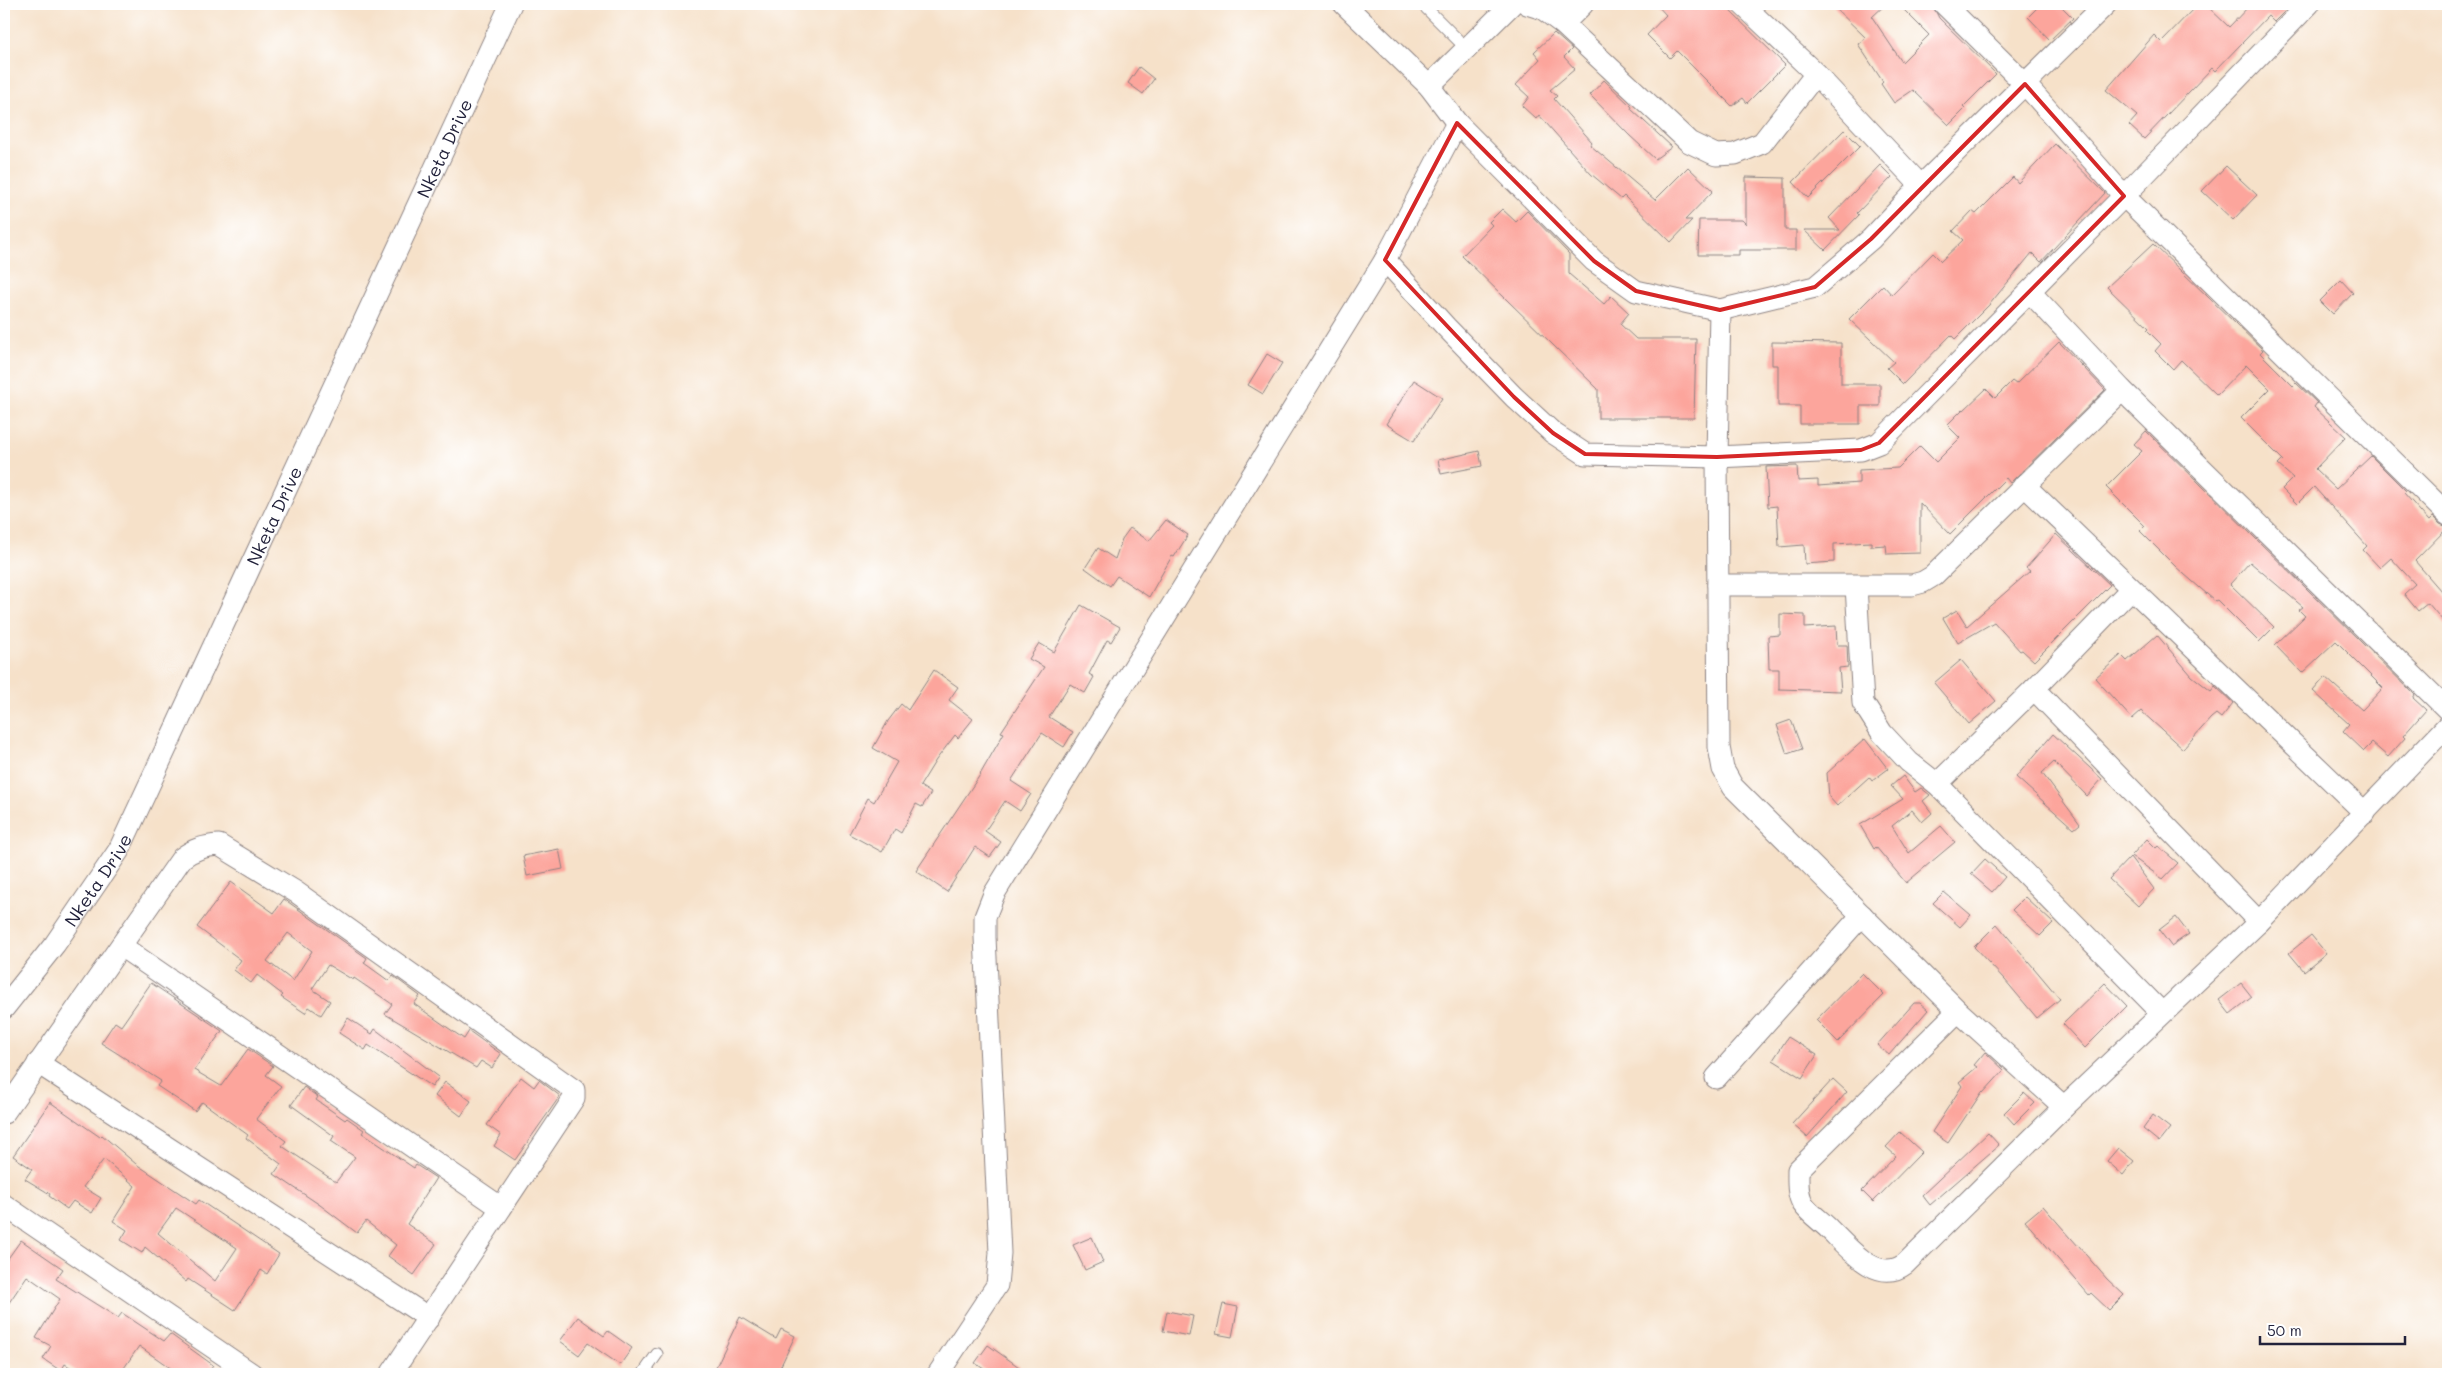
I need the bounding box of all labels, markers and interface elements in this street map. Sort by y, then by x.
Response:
street label: Nketa Drive [411,95,477,202]
street label: Nketa Drive [241,462,307,569]
street label: Nketa Drive [59,830,137,931]
scale bar [2260,1313,2404,1345]
text: 50 m [2267,1320,2302,1340]

